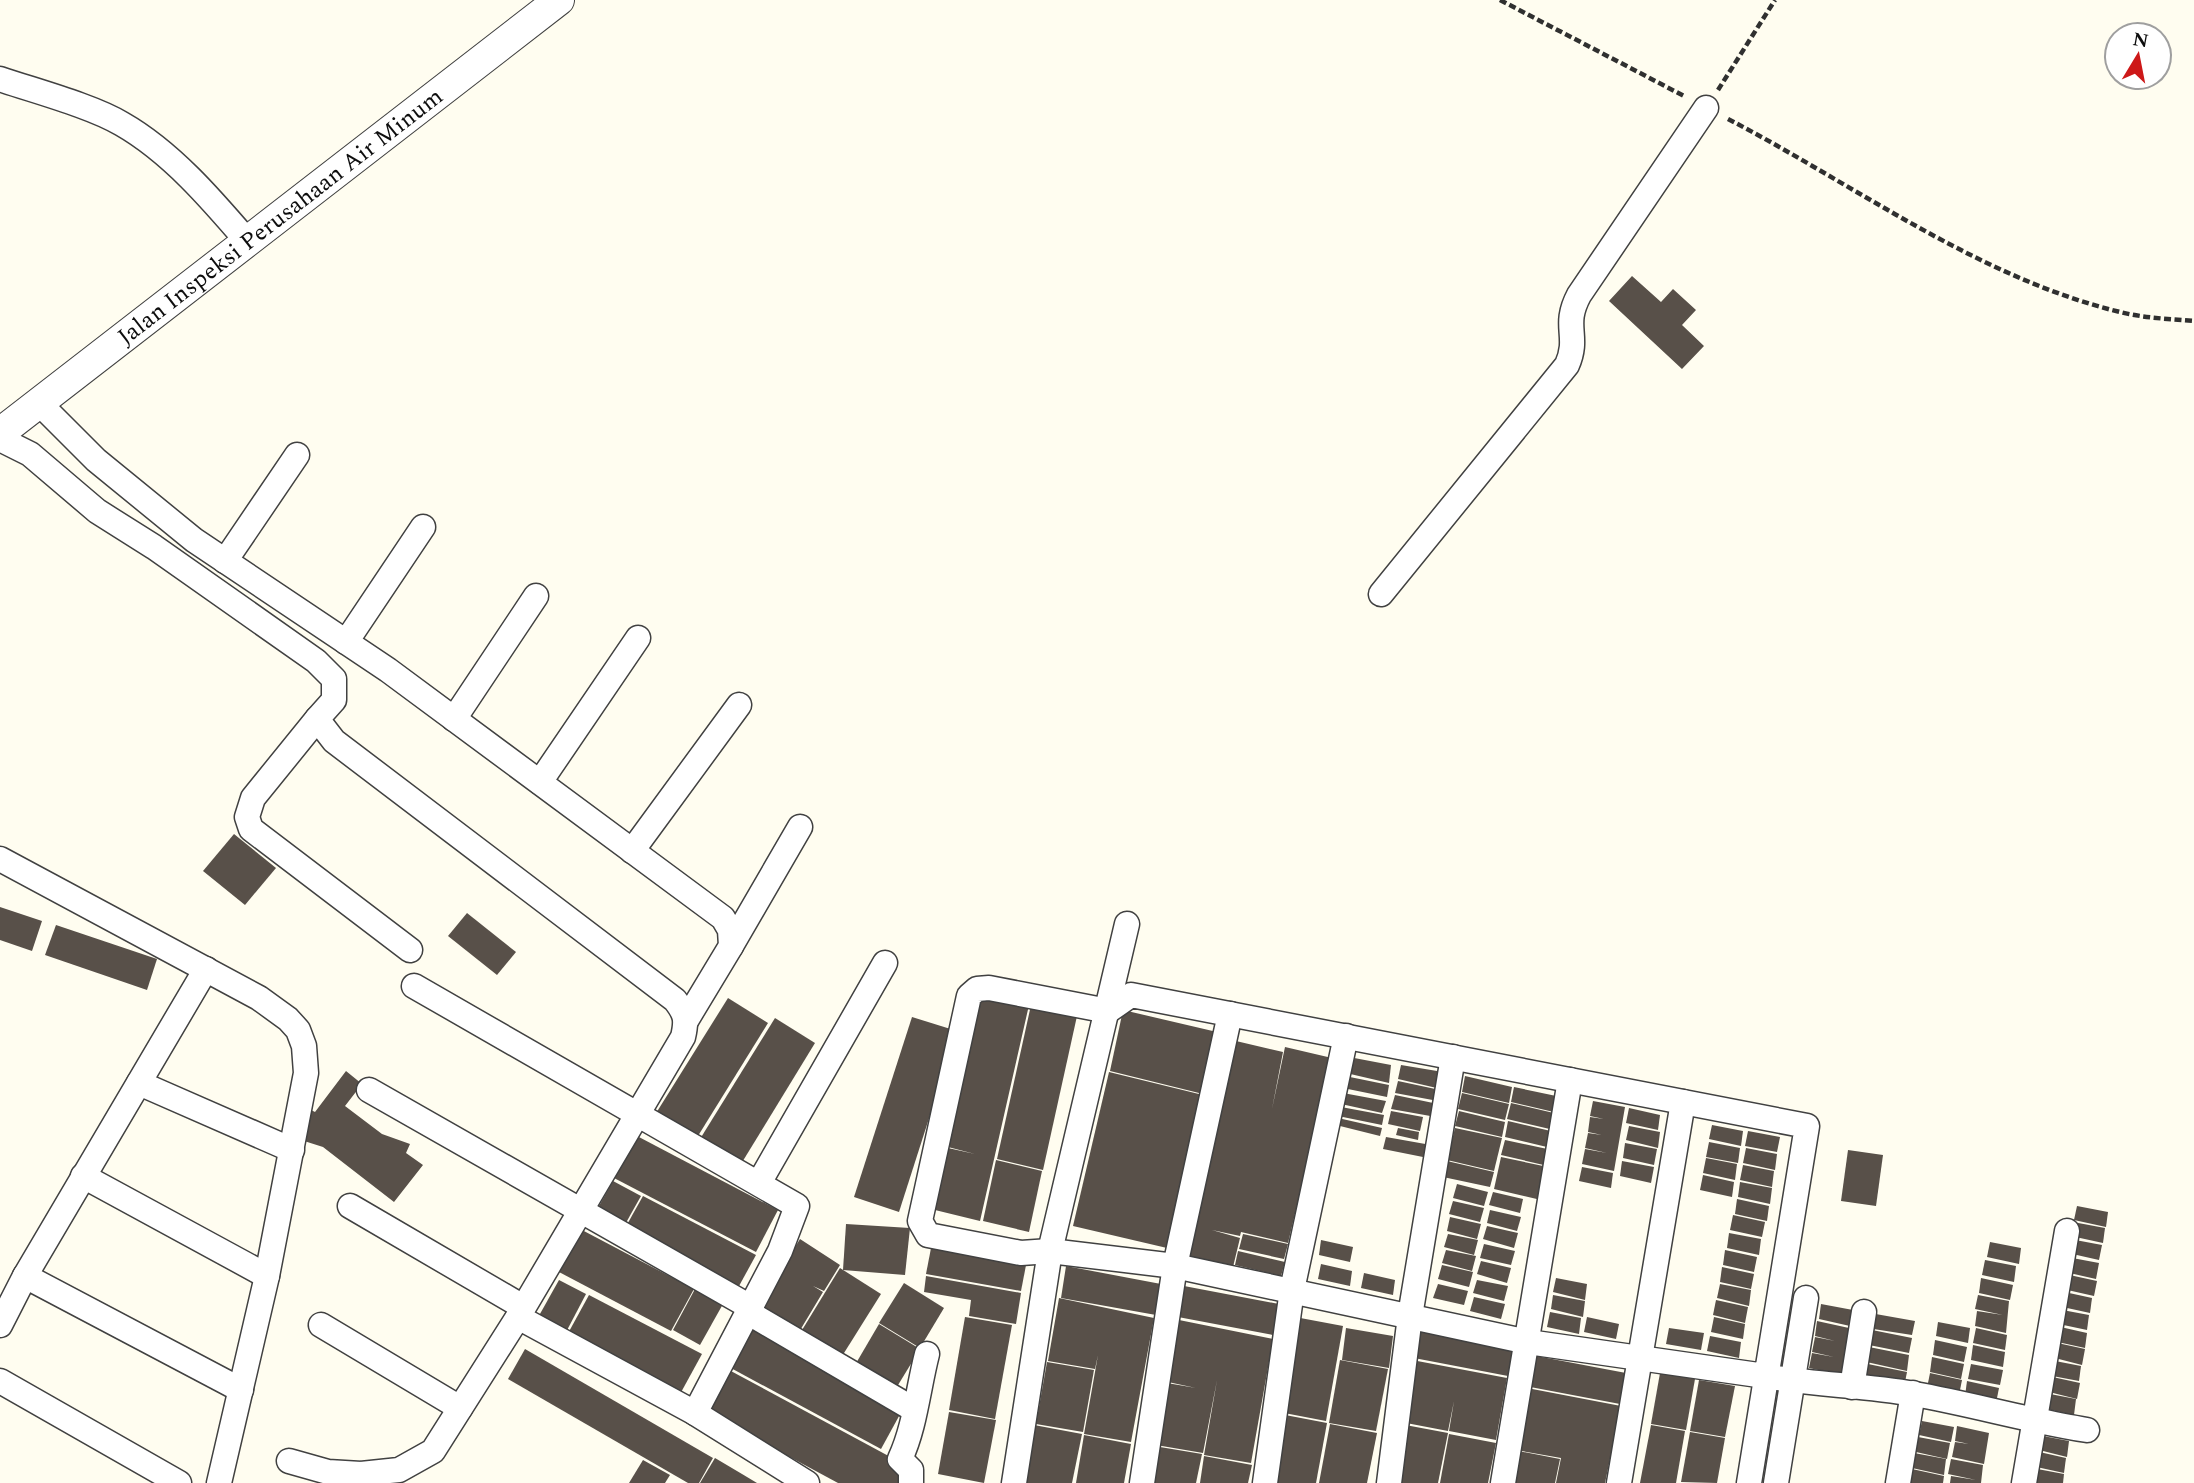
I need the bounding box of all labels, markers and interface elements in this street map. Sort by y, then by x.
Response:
north arrow [2103,21,2173,91]
text: N [2131,25,2151,56]
street label: Jalan Inspeksi Perusahaan Air Minum [110,79,451,355]

